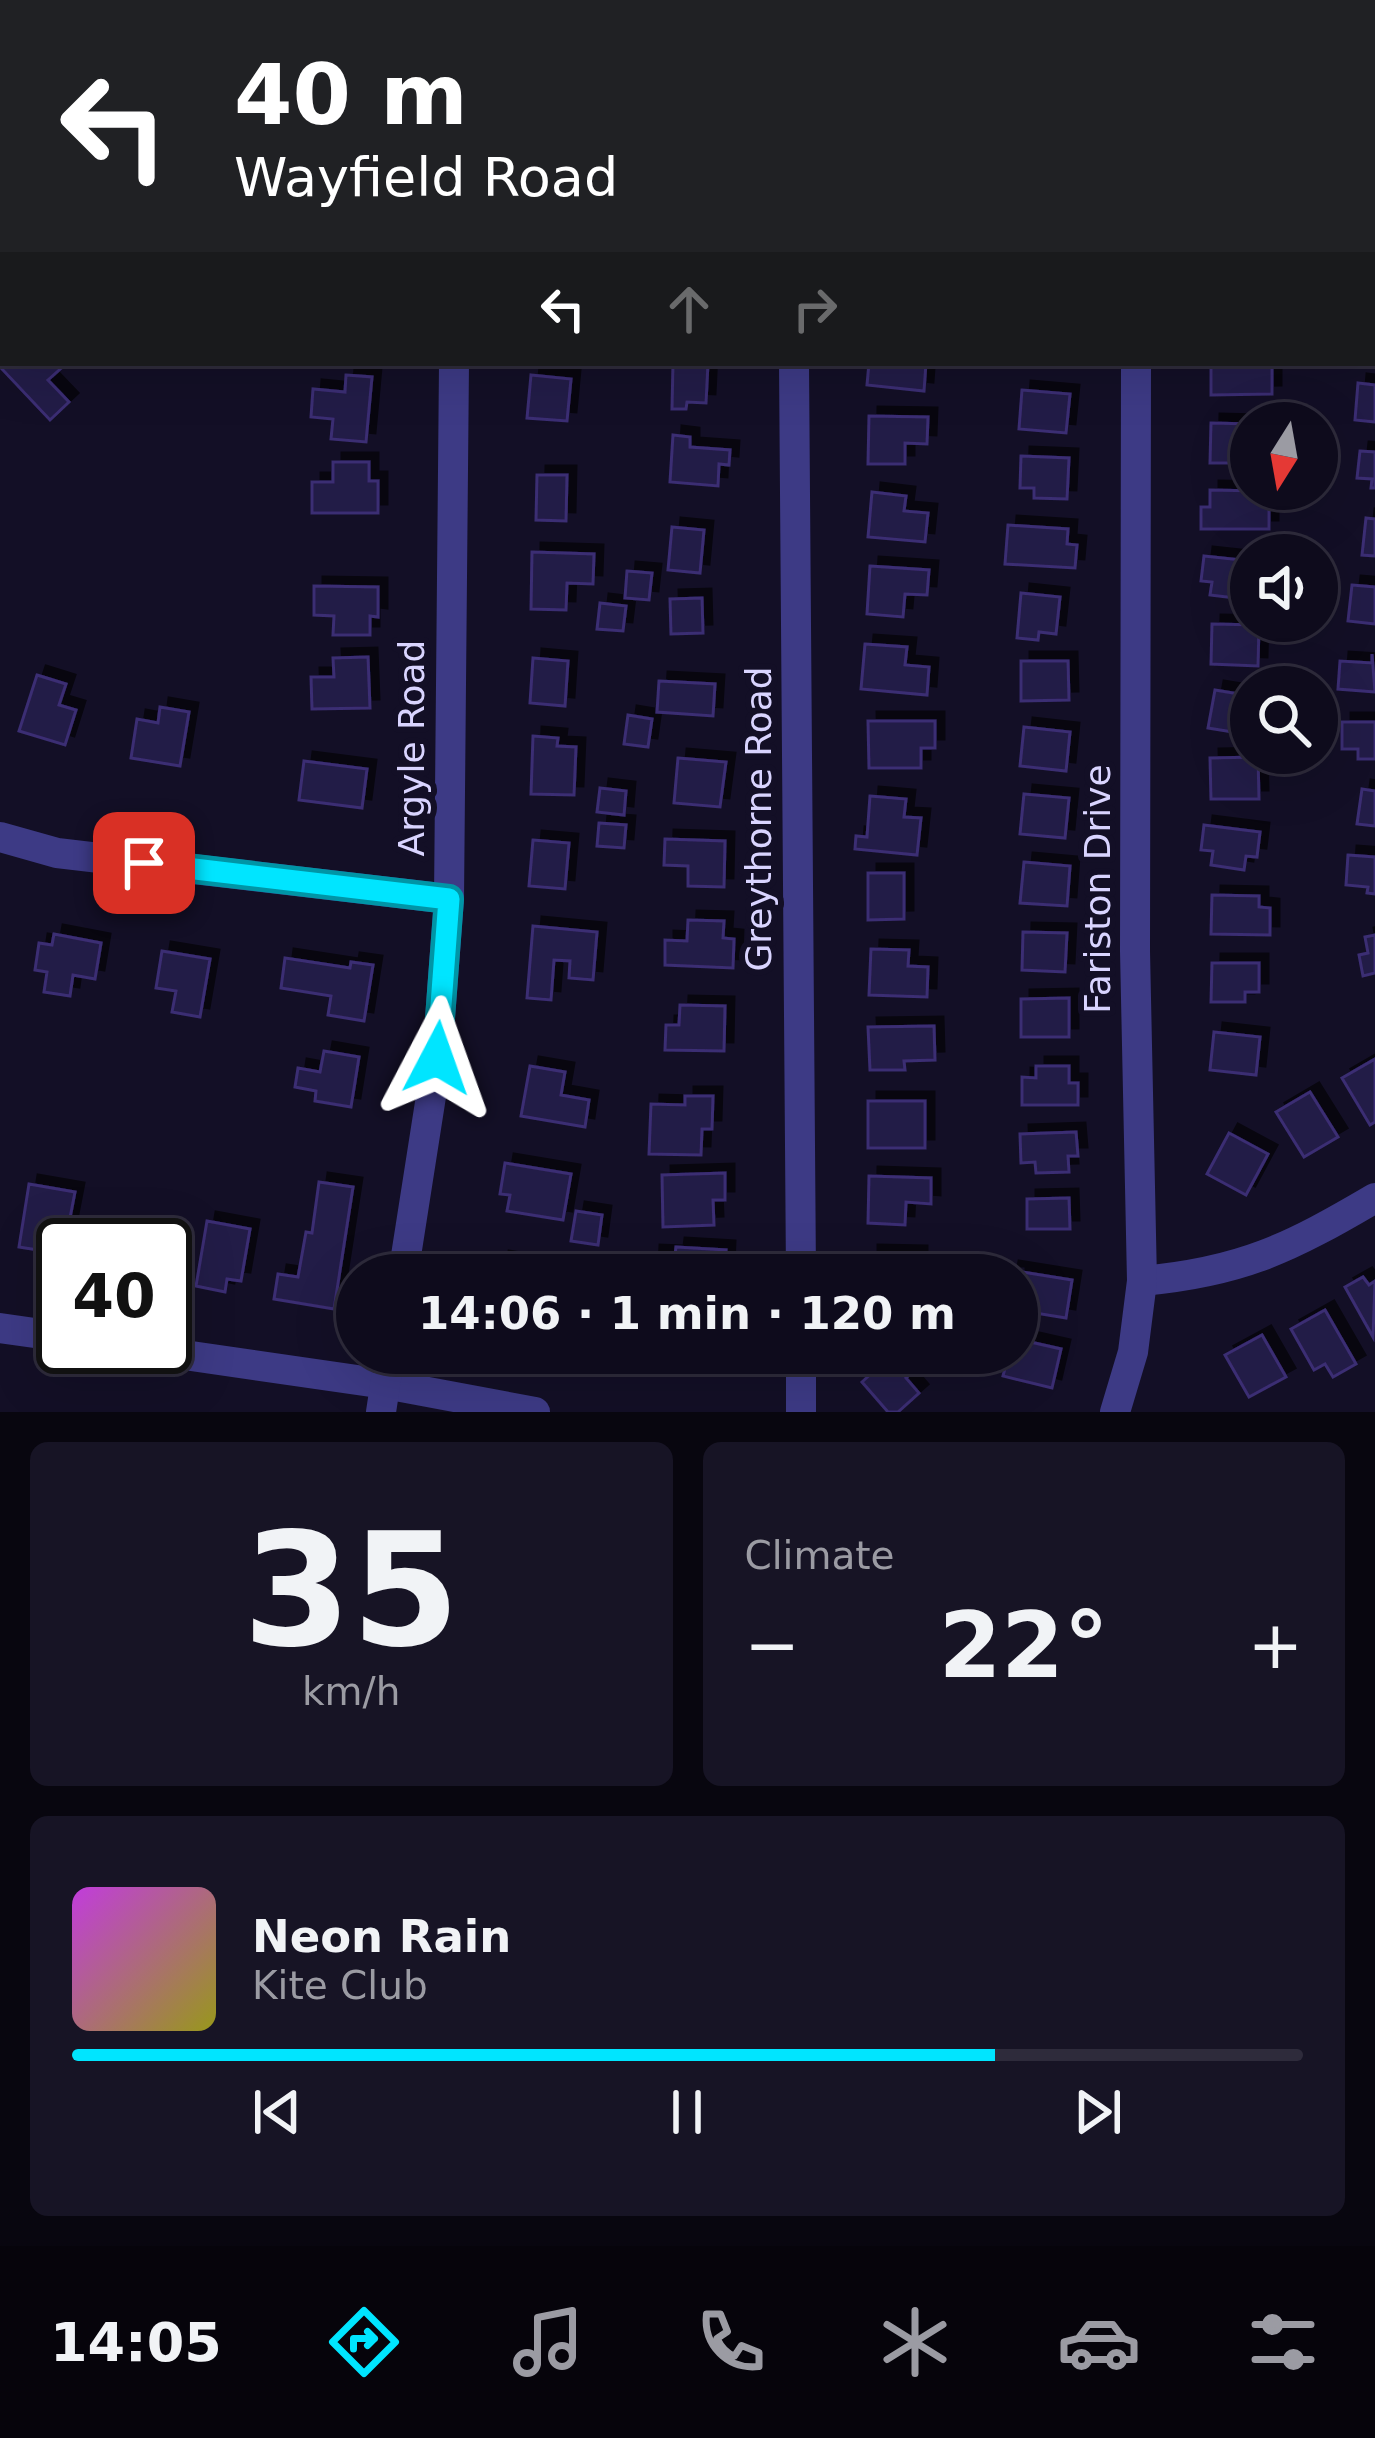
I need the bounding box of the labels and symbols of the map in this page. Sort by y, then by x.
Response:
north arrow [1230,402,1338,510]
street label: Argyle Road [391,640,432,856]
street label: Greythorne Road [738,666,779,972]
street label: Fariston Drive [1077,764,1118,1014]
pin [93,812,195,914]
position arrow [374,995,500,1121]
speed limit sign: 40 [36,1218,192,1374]

